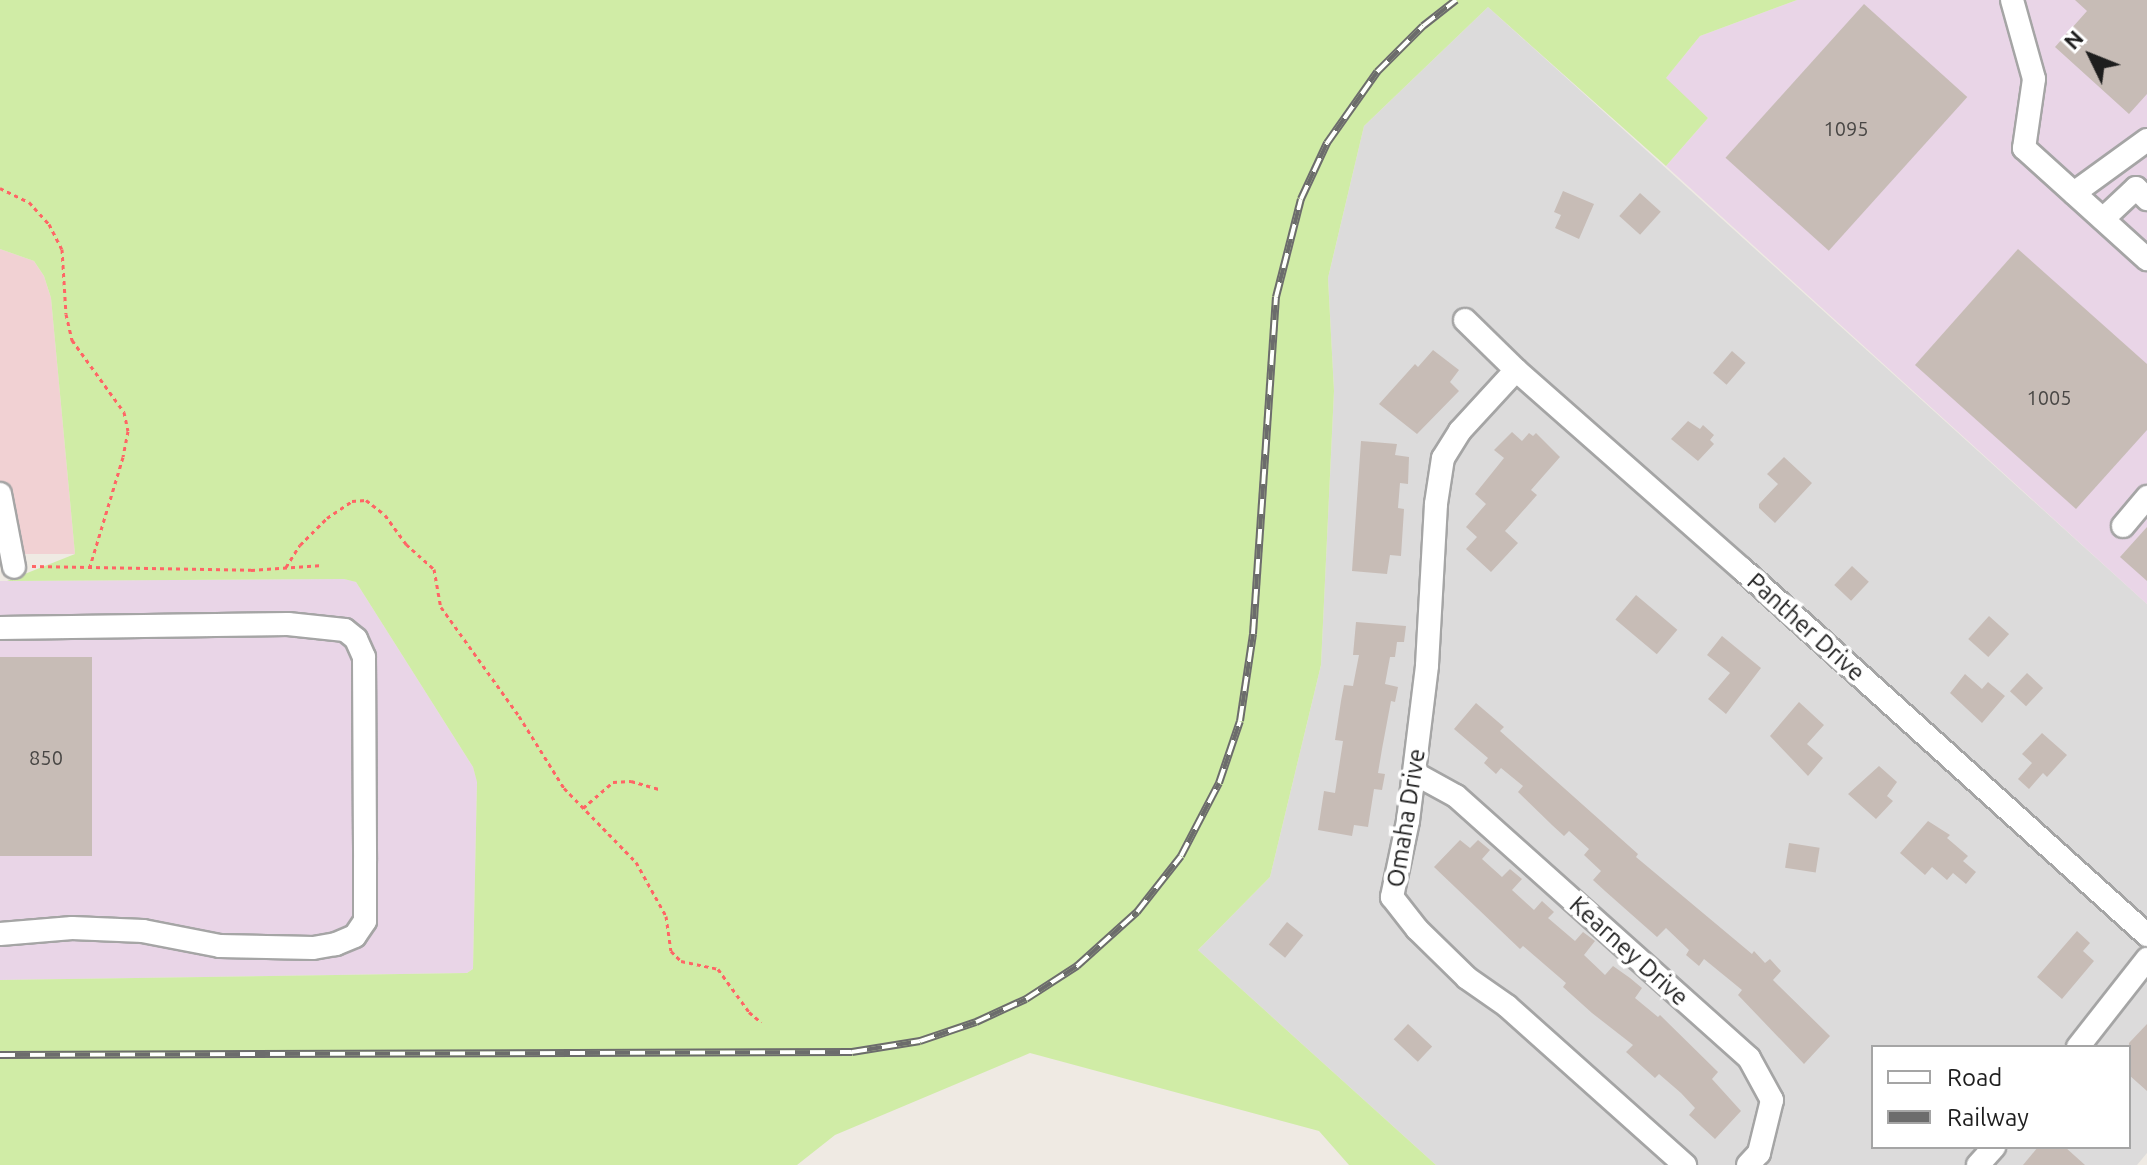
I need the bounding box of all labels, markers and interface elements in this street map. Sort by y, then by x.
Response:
north arrow [2051,16,2131,96]
text: N [2058,25,2088,54]
house number: 1095 [1823,116,1869,140]
house number: 1005 [2026,385,2072,409]
street label: Panther Drive [1741,567,1871,687]
house number: 850 [29,745,63,769]
street label: Omaha Drive [1381,747,1431,889]
street label: Kearney Drive [1564,890,1694,1012]
legend [1871,1045,2131,1149]
text: Road [1947,1064,2002,1091]
text: Railway [1947,1104,2029,1131]

